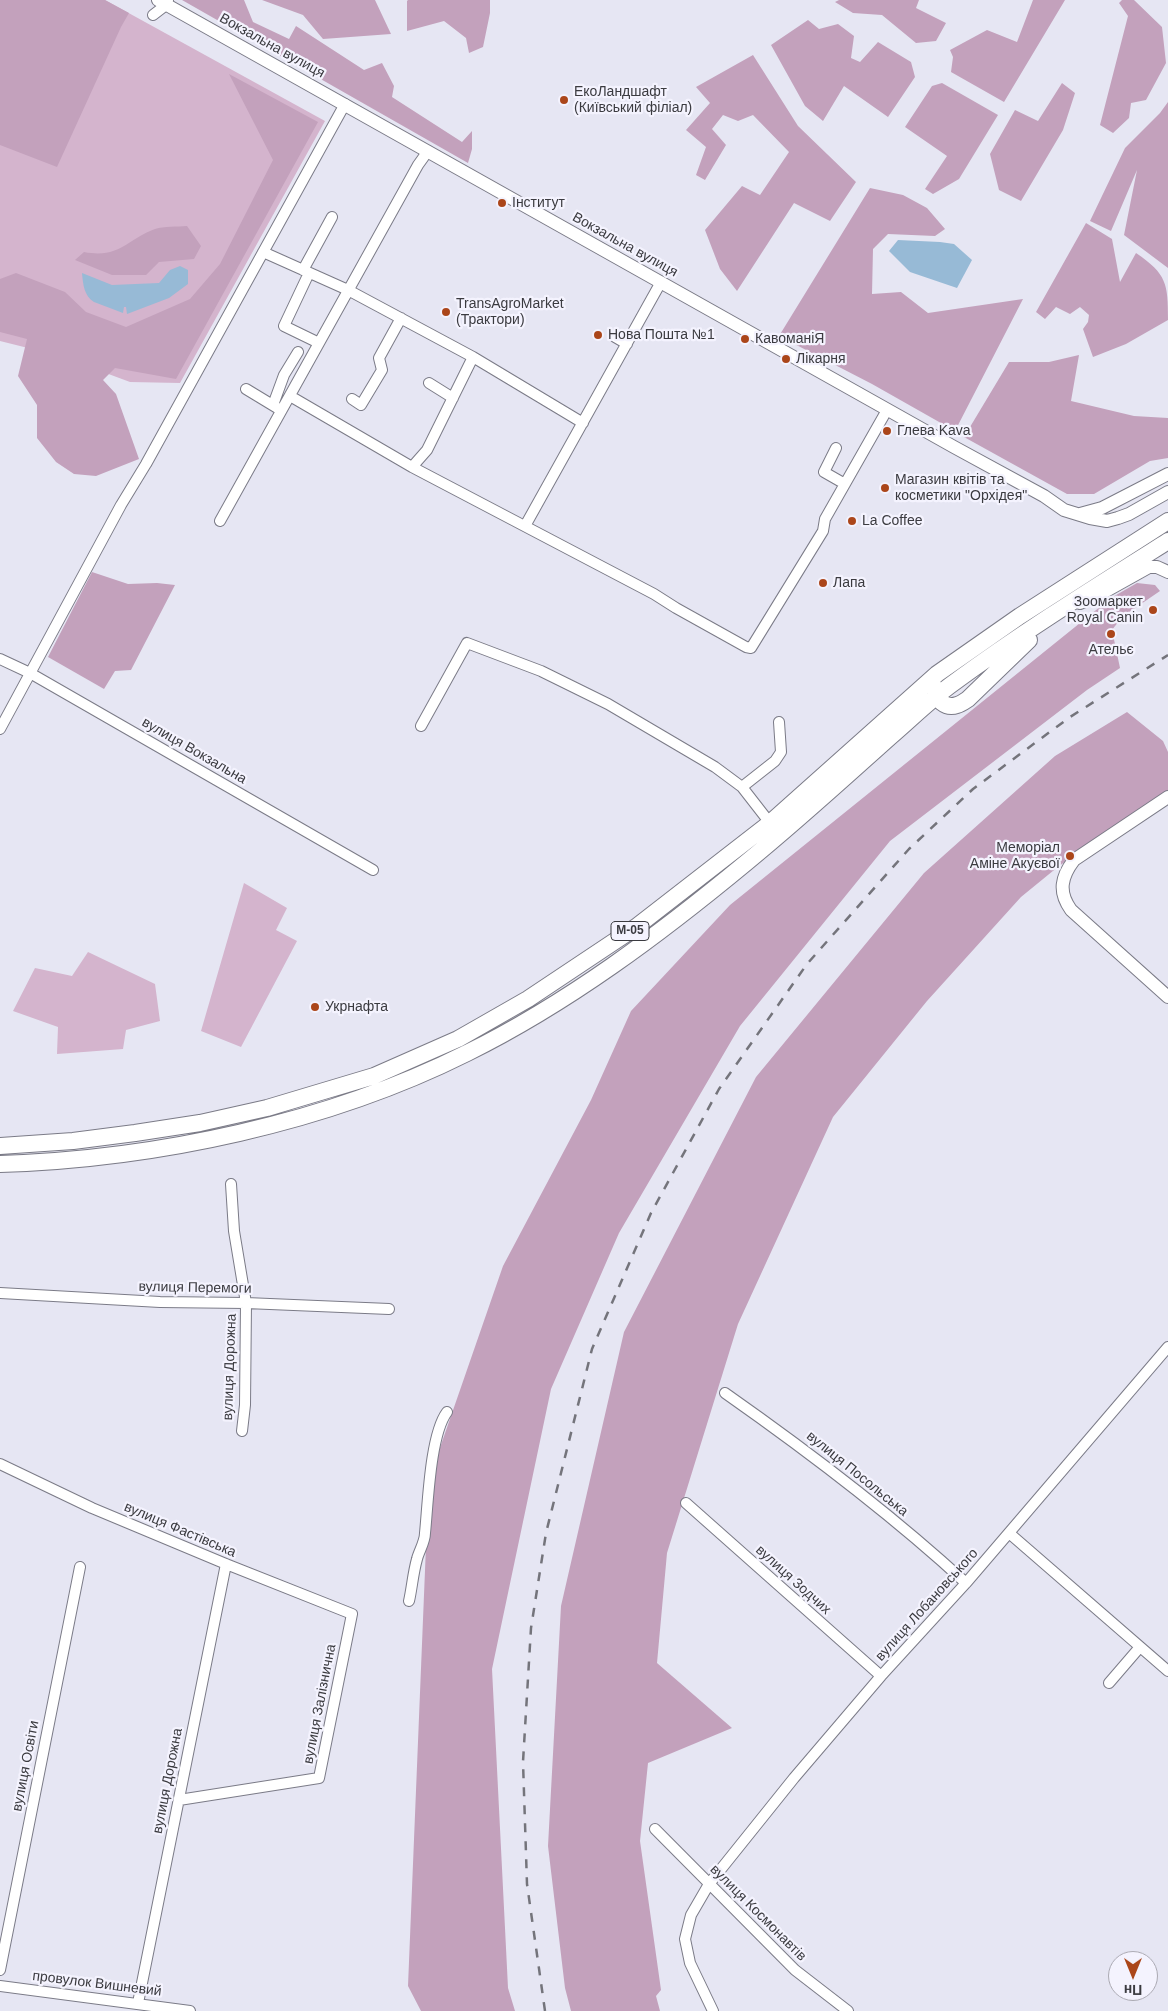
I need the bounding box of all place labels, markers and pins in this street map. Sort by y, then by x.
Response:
place label: ЕкоЛандшафт (Київський філіал) [574,84,692,116]
marker: ЕкоЛандшафт (Київський філіал) [558,94,570,106]
place label: Інститут [512,195,565,211]
marker: Інститут [496,197,508,209]
place label: TransAgroMarket (Трактори) [456,296,564,328]
marker: TransAgroMarket (Трактори) [440,306,452,318]
place label: Нова Пошта №1 [608,327,715,343]
marker: Нова Пошта №1 [592,329,604,341]
place label: КавоманіЯ [755,331,824,347]
marker: КавоманіЯ [739,333,751,345]
place label: Лікарня [796,351,846,367]
marker: Лікарня [780,353,792,365]
place label: Глева Kava [897,423,971,439]
marker: Глева Kava [881,425,893,437]
place label: Магазин квітів та косметики "Орхідея" [895,472,1027,504]
marker: Магазин квітів та косметики "Орхідея" [879,482,891,494]
place label: La Coffee [862,513,922,529]
marker: La Coffee [846,515,858,527]
place label: Лапа [833,575,865,591]
marker: Лапа [817,577,829,589]
place label: Зоомаркет Royal Canin [1067,594,1143,626]
marker: Зоомаркет Royal Canin [1147,604,1159,616]
marker: Ательє [1105,628,1117,640]
place label: Ательє [1088,642,1134,658]
place label: Меморіал Аміне Акуєвої [970,840,1060,872]
marker: Меморіал Аміне Акуєвої [1064,850,1076,862]
place label: Укрнафта [325,999,388,1015]
marker: Укрнафта [309,1001,321,1013]

